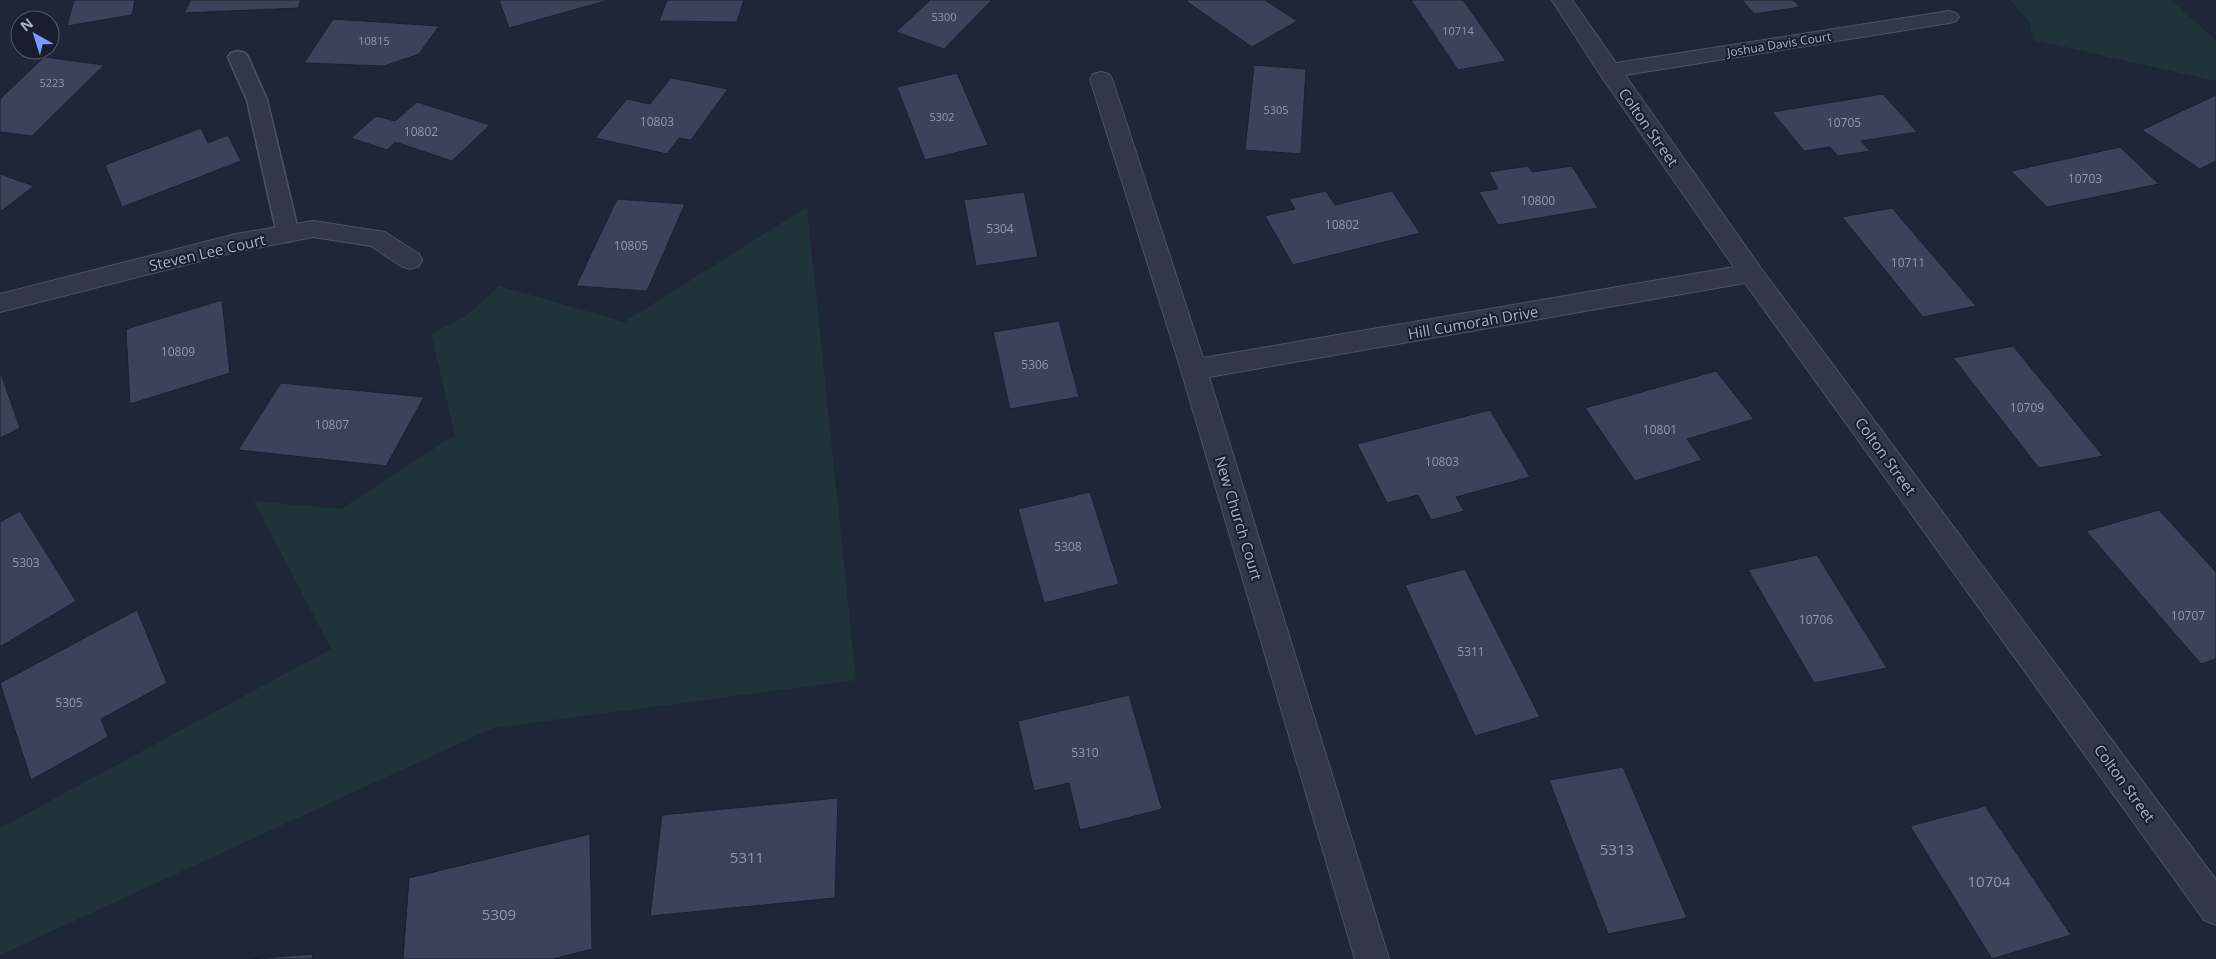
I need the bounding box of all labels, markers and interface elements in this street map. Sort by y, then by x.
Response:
house number: 5300 [931,9,957,24]
north arrow [10,10,60,60]
text: N [16,14,37,35]
house number: 10714 [1442,23,1474,38]
street label: Joshua Davis Court [1725,27,1832,61]
house number: 10815 [358,33,390,48]
house number: 5223 [39,75,65,90]
street label: Colton Street [1615,84,1683,170]
house number: 5305 [1263,102,1289,117]
house number: 5302 [929,109,955,124]
house number: 10803 [640,113,674,130]
house number: 10705 [1827,114,1861,131]
house number: 10802 [404,123,438,140]
house number: 10703 [2068,170,2102,187]
house number: 10800 [1521,192,1555,209]
house number: 10802 [1325,216,1359,233]
house number: 5304 [986,220,1014,237]
street label: Steven Lee Court [147,229,267,275]
house number: 10805 [614,237,648,254]
house number: 10711 [1891,254,1925,271]
street label: Hill Cumorah Drive [1406,301,1540,343]
house number: 10809 [161,343,195,360]
house number: 5306 [1021,356,1049,373]
house number: 10709 [2010,399,2044,416]
street label: Colton Street [1851,413,1921,499]
house number: 10807 [315,416,349,433]
house number: 10801 [1643,421,1677,438]
house number: 10803 [1425,453,1459,470]
street label: New Church Court [1211,454,1267,582]
house number: 5308 [1054,538,1082,555]
house number: 5303 [12,554,40,571]
house number: 10707 [2171,607,2205,624]
house number: 10706 [1799,611,1833,628]
house number: 5311 [1457,643,1485,660]
house number: 5305 [55,694,83,711]
street label: Colton Street [2090,740,2160,826]
house number: 5310 [1071,744,1099,761]
house number: 5313 [1600,839,1634,859]
house number: 5311 [730,847,764,867]
house number: 10704 [1968,871,2011,891]
house number: 5309 [482,904,516,924]

